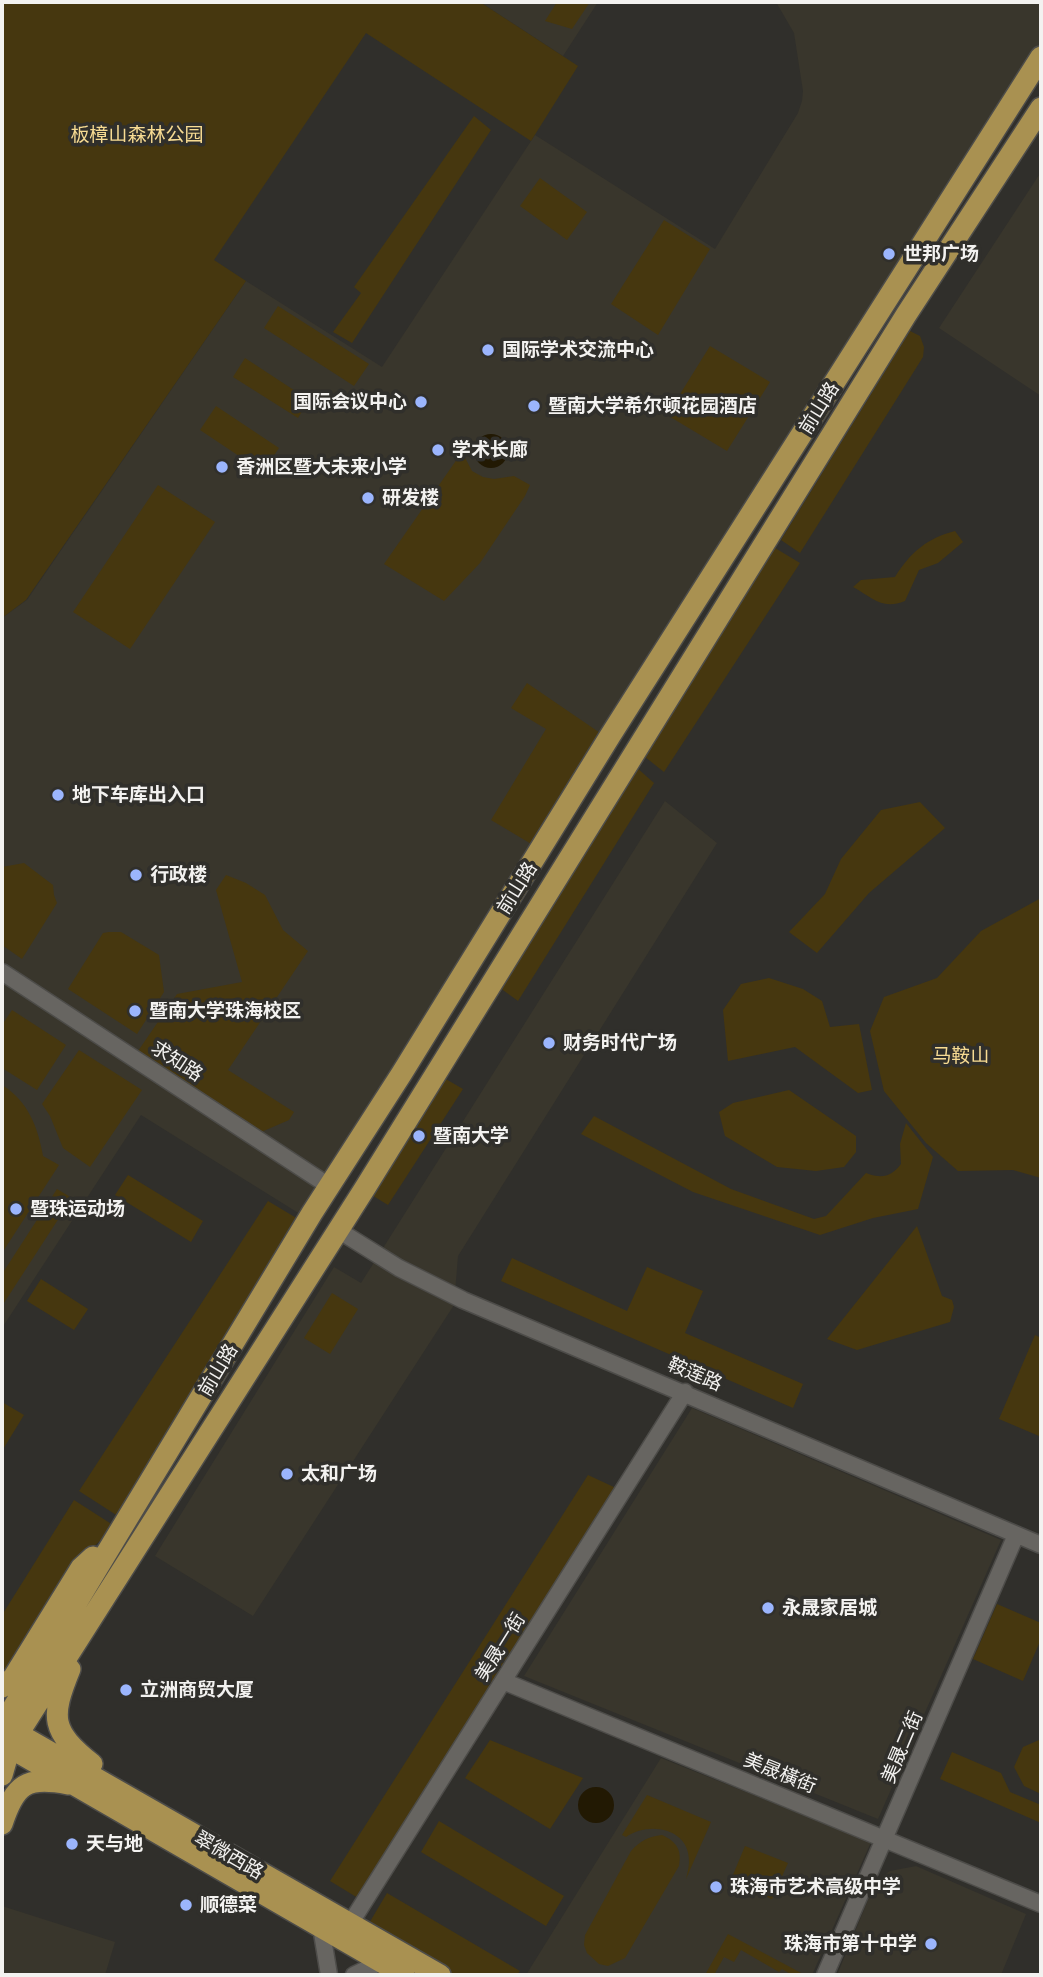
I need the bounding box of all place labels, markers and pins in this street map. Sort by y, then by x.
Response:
place label: 世邦广场 [903,243,979,265]
marker: 世邦广场 [881,246,897,262]
place label: 国际学术交流中心 [502,339,654,361]
marker: 国际学术交流中心 [480,342,496,358]
place label: 国际会议中心 [293,391,407,413]
marker: 国际会议中心 [413,394,429,410]
place label: 暨南大学希尔顿花园酒店 [548,395,757,417]
marker: 暨南大学希尔顿花园酒店 [526,398,542,414]
place label: 学术长廊 [452,439,528,461]
marker: 学术长廊 [430,442,446,458]
place label: 香洲区暨大未来小学 [236,456,407,478]
marker: 香洲区暨大未来小学 [214,459,230,475]
place label: 研发楼 [382,487,439,509]
marker: 研发楼 [360,490,376,506]
place label: 地下车库出入口 [72,784,205,806]
marker: 地下车库出入口 [50,787,66,803]
place label: 行政楼 [150,864,207,886]
marker: 行政楼 [128,867,144,883]
place label: 暨南大学珠海校区 [149,1000,301,1022]
marker: 暨南大学珠海校区 [127,1003,143,1019]
place label: 财务时代广场 [563,1032,677,1054]
marker: 财务时代广场 [541,1035,557,1051]
place label: 暨南大学 [433,1125,509,1147]
marker: 暨南大学 [411,1128,427,1144]
place label: 暨珠运动场 [30,1198,125,1220]
marker: 暨珠运动场 [8,1201,24,1217]
place label: 太和广场 [301,1463,377,1485]
marker: 太和广场 [279,1466,295,1482]
place label: 永晟家居城 [782,1597,877,1619]
marker: 永晟家居城 [760,1600,776,1616]
place label: 立洲商贸大厦 [140,1679,254,1701]
marker: 立洲商贸大厦 [118,1682,134,1698]
place label: 天与地 [86,1833,143,1855]
marker: 天与地 [64,1836,80,1852]
place label: 珠海市艺术高级中学 [730,1876,901,1898]
marker: 珠海市艺术高级中学 [708,1879,724,1895]
place label: 顺德菜 [200,1894,257,1916]
marker: 顺德菜 [178,1897,194,1913]
place label: 珠海市第十中学 [784,1933,917,1955]
marker: 珠海市第十中学 [923,1936,939,1952]

